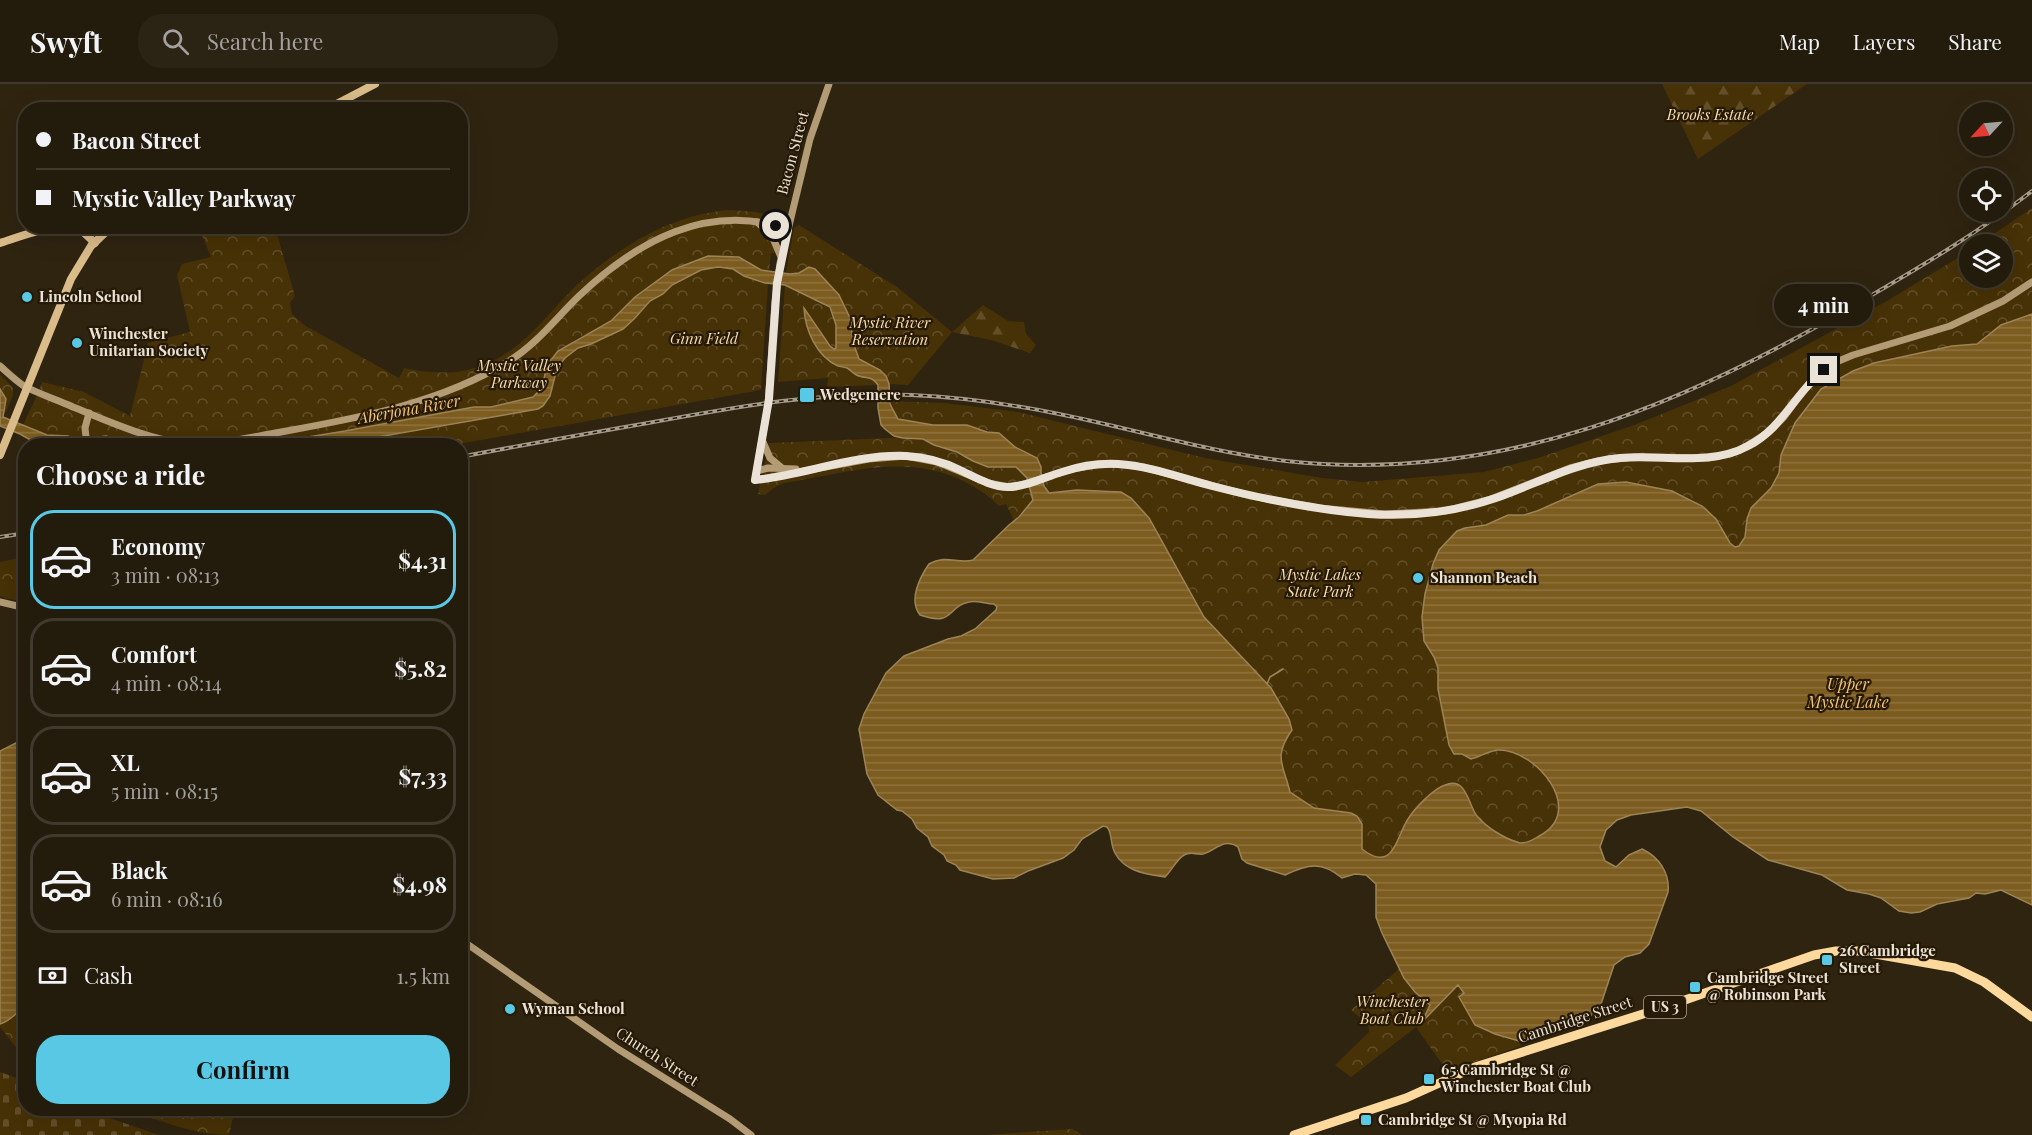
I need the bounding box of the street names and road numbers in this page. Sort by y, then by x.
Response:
street label: Bacon Street [771,108,813,197]
street label: Cambridge Street [1515,991,1635,1047]
road number: US 3 [1644,996,1686,1018]
street label: Church Street [613,1022,703,1091]

